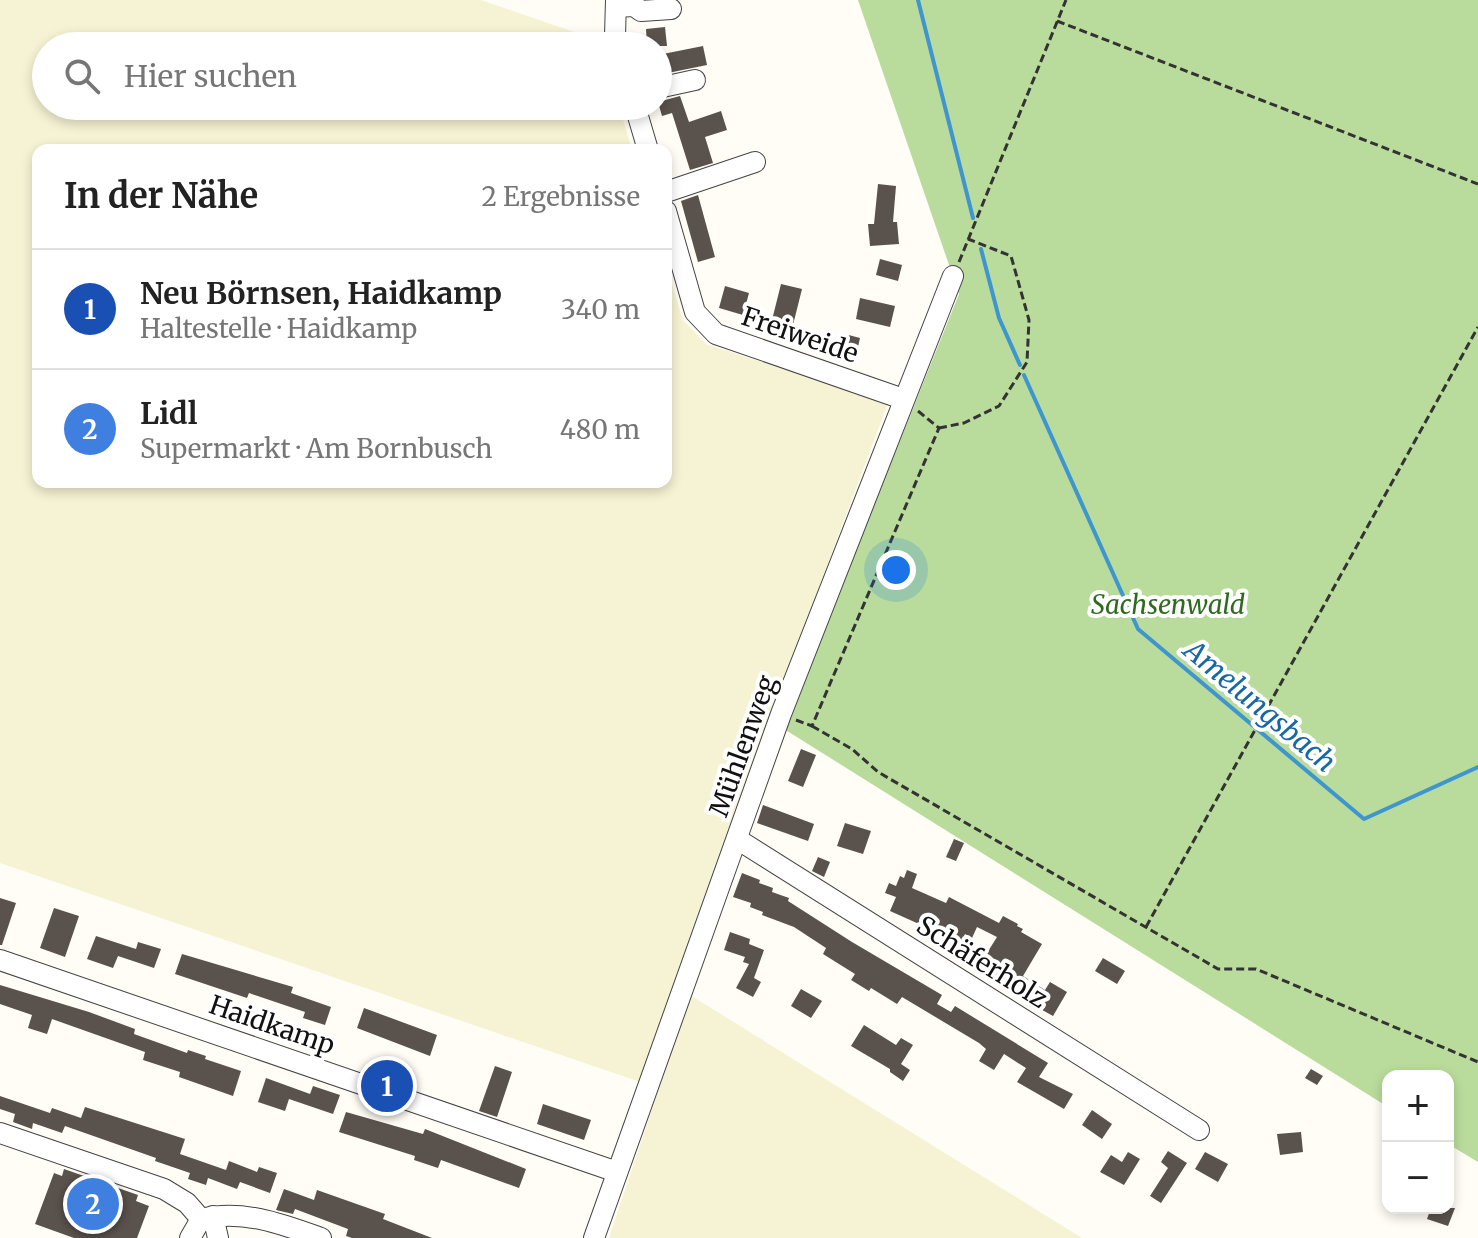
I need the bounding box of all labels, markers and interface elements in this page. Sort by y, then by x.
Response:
search box [32,32,672,120]
icon: search [60,54,104,98]
text: Hier suchen [124,57,297,95]
text: In der Nähe [64,175,258,217]
text: 2 Ergebnisse [481,180,640,213]
text: Neu Börnsen, Haidkamp [140,274,502,312]
text: 1 [84,293,96,326]
text: 340 m [561,293,640,326]
street label: Freiweide [738,299,863,370]
text: Haltestelle · Haidkamp [140,312,417,345]
text: Lidl [140,394,197,432]
text: 2 [82,413,98,446]
text: 480 m [560,413,640,446]
text: Supermarkt · Am Bornbusch [140,432,493,465]
your location [876,550,916,590]
park label: Sachsenwald [1091,588,1245,621]
water label: Amelungsbach [1175,631,1343,780]
street label: Mühlenweg [702,670,783,821]
street label: Schäferholz [911,908,1054,1015]
street label: Haidkamp [205,988,339,1061]
pin: 1 [361,1056,413,1116]
map controls [1382,1070,1454,1214]
button: + [1382,1070,1454,1142]
button: − [1382,1142,1454,1214]
pin: 2 [67,1174,119,1234]

